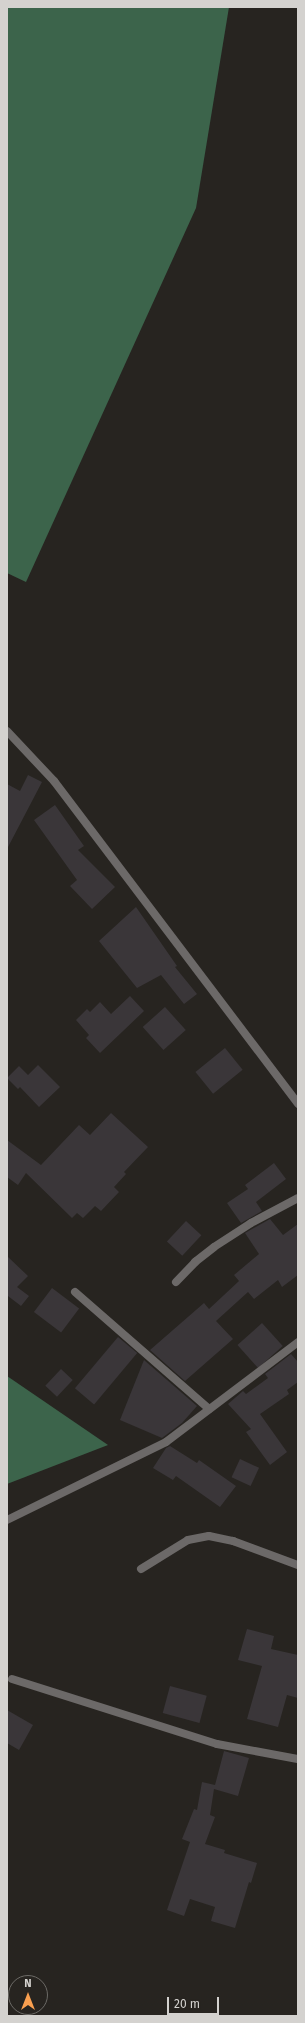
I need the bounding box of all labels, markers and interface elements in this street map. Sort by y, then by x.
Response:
north arrow [8,1975,48,2015]
text: N [24,1977,32,1990]
scale bar [169,1989,221,2015]
text: 20 m [174,1997,200,2011]

